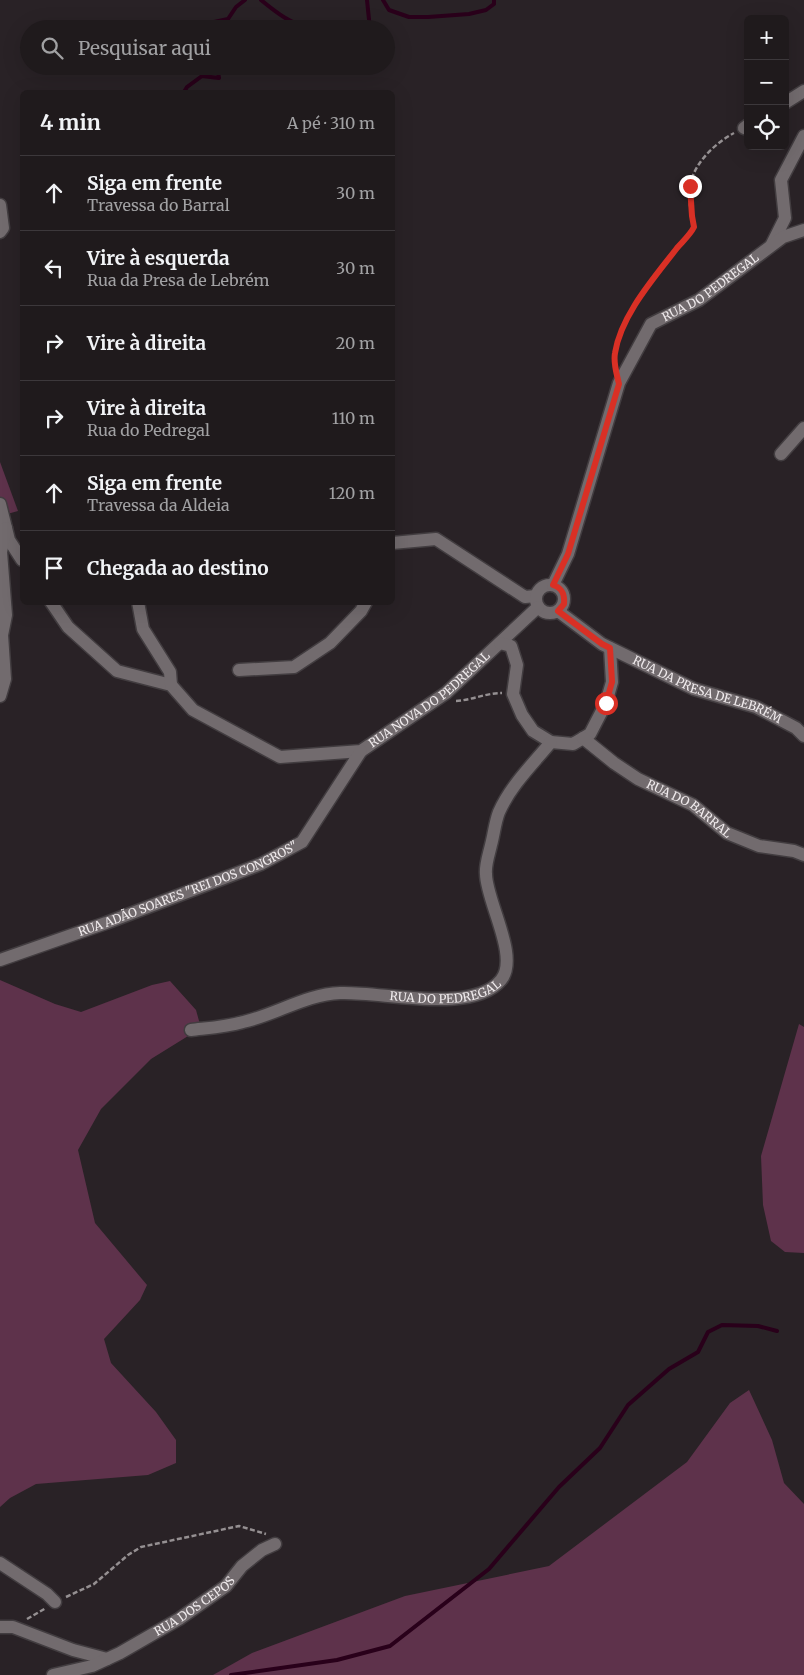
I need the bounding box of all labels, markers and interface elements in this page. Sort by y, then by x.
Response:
map controls [744,15,789,150]
button: + [744,15,789,60]
search box [20,20,395,75]
icon: search [38,34,66,62]
text: Pesquisar aqui [78,36,211,60]
button: − [744,60,789,105]
button: locate [744,105,789,150]
text: 4 min [40,109,101,136]
text: A pé · 310 m [287,113,375,133]
text: Siga em frente [87,171,222,195]
route end [679,175,702,198]
icon: ahead [40,179,68,207]
text: 30 m [336,183,375,203]
text: Travessa do Barral [87,195,230,215]
text: Vire à esquerda [87,246,230,270]
street label: RUA DO PEDREGAL [659,249,762,324]
icon: left [40,254,68,282]
text: 30 m [336,258,375,278]
text: Rua da Presa de Lebrém [87,270,269,290]
icon: right [40,329,68,357]
text: Vire à direita [87,331,206,355]
text: 20 m [336,333,375,353]
text: Vire à direita [87,396,206,420]
icon: right [40,404,68,432]
text: 110 m [332,408,375,428]
text: Rua do Pedregal [87,420,210,440]
text: Siga em frente [87,471,222,495]
icon: ahead [40,479,68,507]
text: 120 m [329,483,375,503]
text: Travessa da Aldeia [87,495,230,515]
icon: arrive [40,554,68,582]
text: Chegada ao destino [87,556,269,580]
street label: RUA NOVA DO PEDREGAL [366,648,493,751]
street label: RUA DA PRESA DE LEBRÉM [630,652,785,726]
route start [595,692,618,715]
street label: RUA DO BARRAL [644,776,735,841]
street label: RUA ADÃO SOARES "REI DOS CONGROS" [76,838,300,939]
street label: RUA DO PEDREGAL [389,976,504,1006]
street label: RUA DOS CEPOS [151,1573,238,1639]

